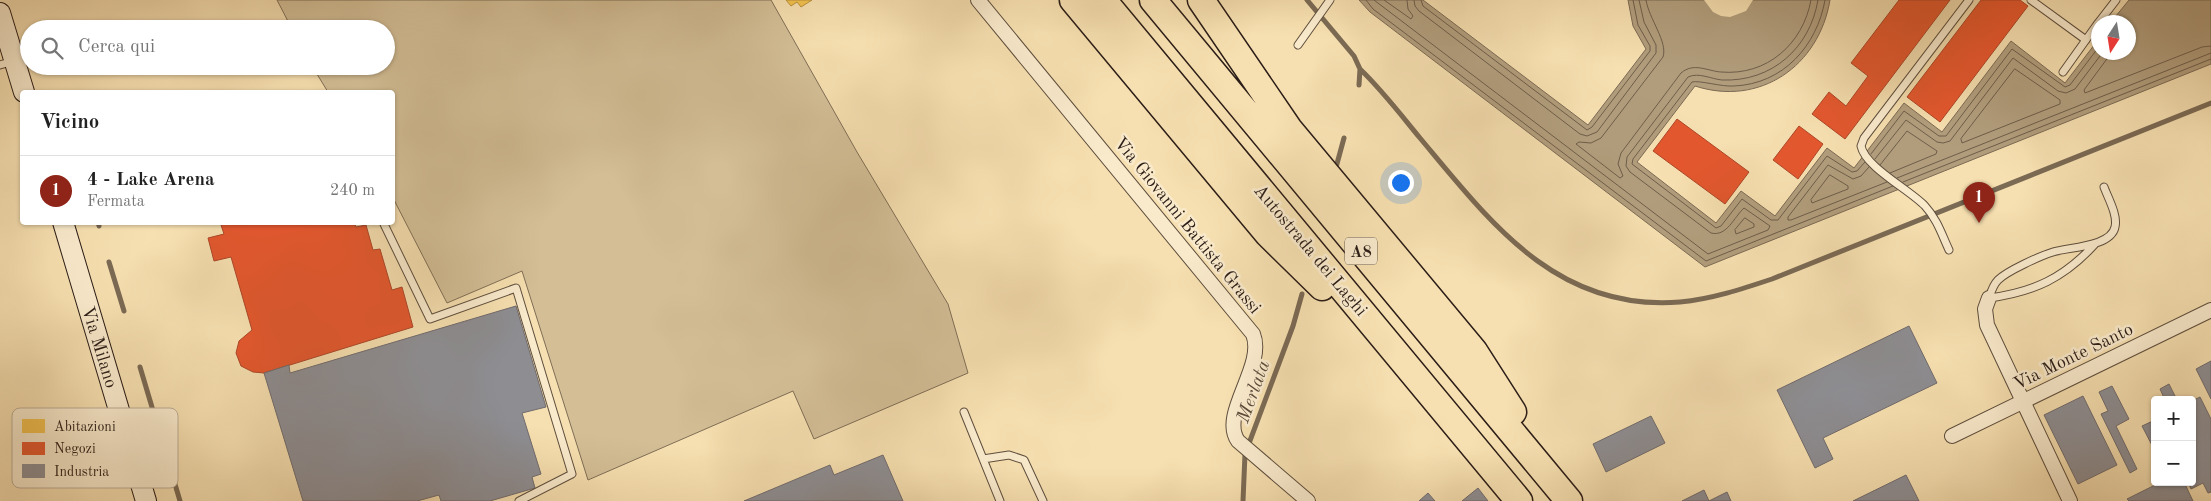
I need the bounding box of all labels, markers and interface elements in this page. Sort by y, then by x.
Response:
north arrow [2091,15,2136,60]
search box [20,20,395,75]
icon: search [38,34,66,62]
text: Cerca qui [78,38,155,57]
text: Vicino [40,112,99,133]
street label: Via Giovanni Battista Grassi [1110,134,1264,318]
your location [1388,170,1414,196]
text: 4 - Lake Arena [87,171,215,190]
street label: Autostrada dei Laghi [1250,182,1370,320]
pin: 1 [1963,182,1995,223]
text: 1 [51,183,61,199]
text: 240 m [330,183,375,199]
text: Fermata [87,194,145,210]
road number: A8 [1345,238,1377,264]
street label: Via Milano [78,304,120,390]
street label: Via Monte Santo [2011,320,2136,394]
water label: Merlata [1234,358,1274,427]
map controls [2151,396,2196,486]
button: + [2151,396,2196,441]
legend [12,408,178,488]
text: Abitazioni [54,420,116,434]
button: − [2151,441,2196,486]
text: Negozi [54,442,96,456]
text: Industria [54,465,109,479]

